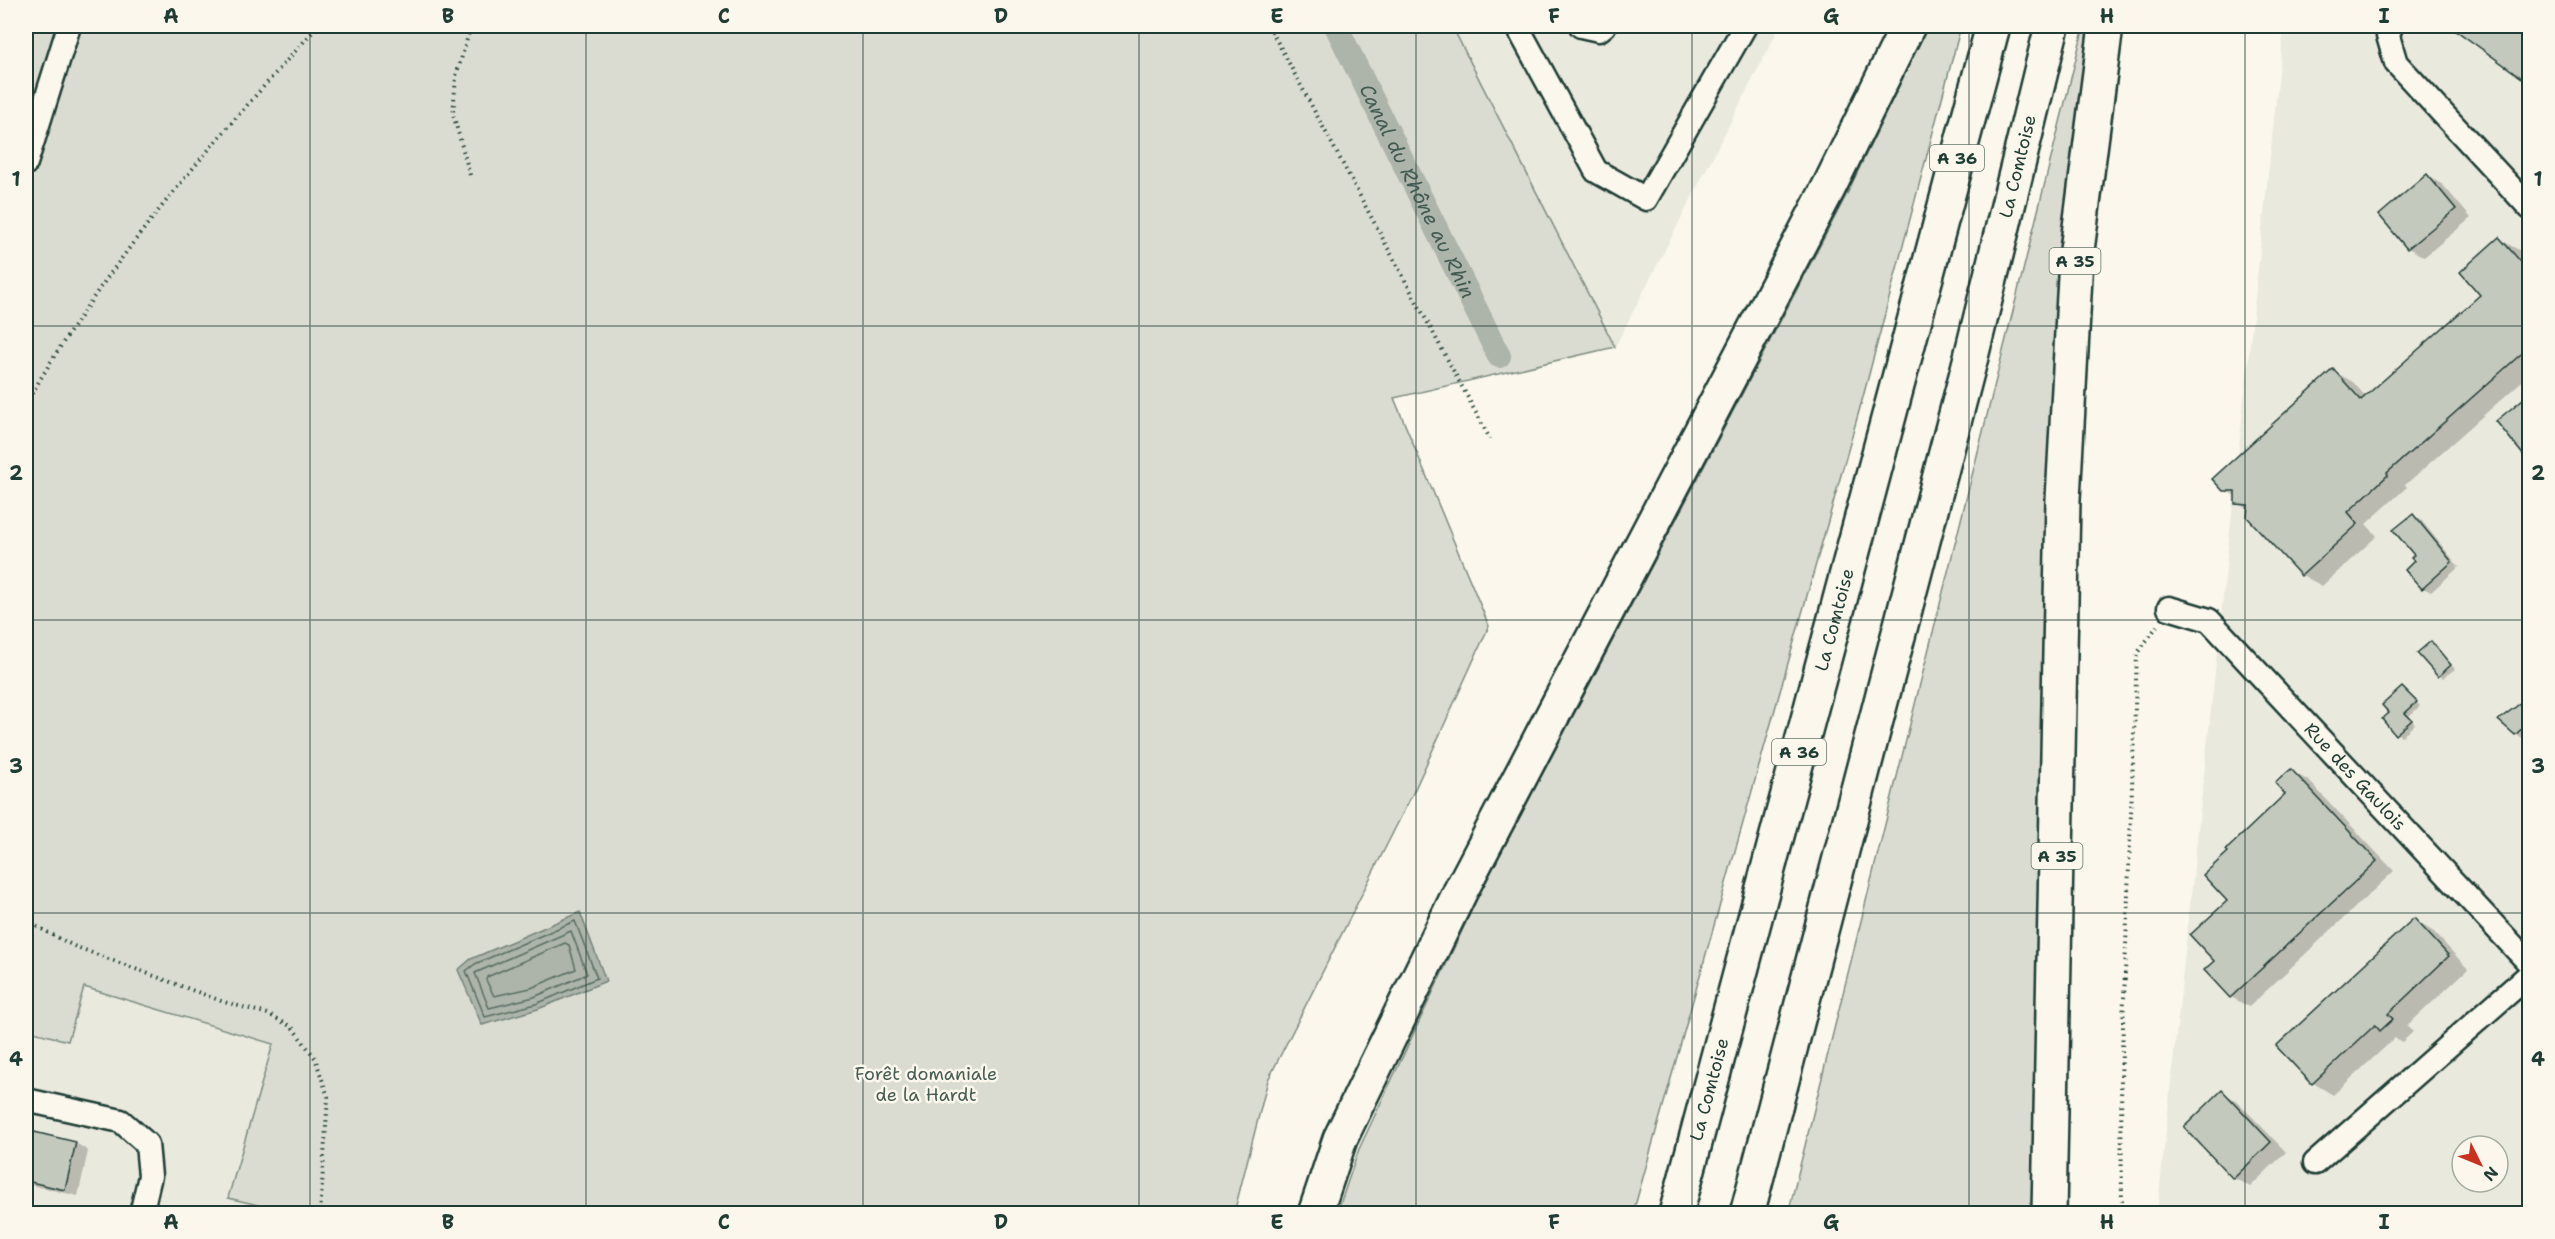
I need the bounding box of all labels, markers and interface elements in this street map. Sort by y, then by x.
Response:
text: A [163,3,179,29]
text: B [442,3,454,29]
text: C [718,3,730,29]
text: D [994,3,1008,29]
text: E [1270,3,1284,29]
text: F [1548,3,1560,29]
text: G [1823,3,1839,29]
text: H [2100,3,2114,29]
text: I [2378,3,2390,29]
water label: Canal du Rhône au Rhin [1354,79,1481,303]
street label: La Comtoise [1993,112,2042,221]
road number: A 36 [1930,145,1984,171]
text: 1 [11,166,21,192]
text: 1 [2533,166,2543,192]
road number: A 35 [2050,248,2100,274]
text: 2 [9,460,23,486]
text: 2 [2531,460,2545,486]
street label: La Comtoise [1809,566,1860,674]
street label: Rue des Gaulois [2299,717,2412,836]
road number: A 36 [1772,739,1826,765]
text: 3 [9,753,23,779]
text: 3 [2531,753,2545,779]
road number: A 35 [2032,843,2082,869]
street label: La Comtoise [1684,1035,1734,1143]
text: 4 [9,1046,23,1072]
text: 4 [2531,1046,2545,1072]
park label: Forêt domaniale de la Hardt [855,1062,997,1107]
north arrow [2450,1134,2510,1194]
text: N [2479,1162,2503,1186]
text: A [163,1209,179,1235]
text: B [442,1209,454,1235]
text: C [718,1209,730,1235]
text: D [994,1209,1008,1235]
text: E [1270,1209,1284,1235]
text: F [1548,1209,1560,1235]
text: G [1823,1209,1839,1235]
text: H [2100,1209,2114,1235]
text: I [2378,1209,2390,1235]

